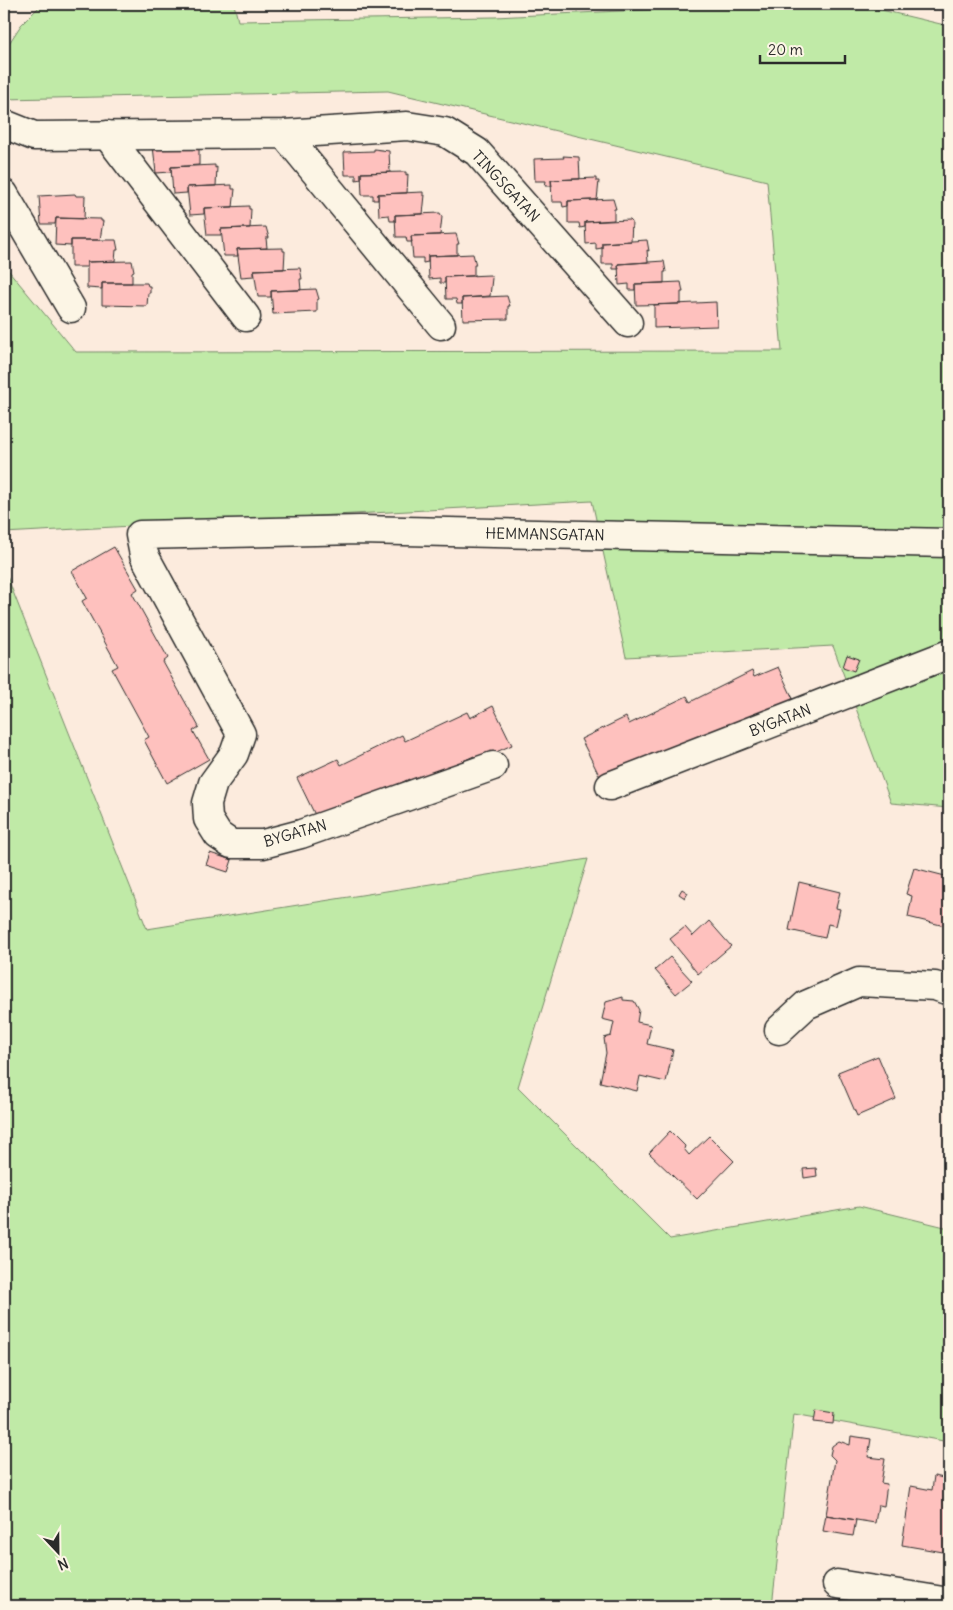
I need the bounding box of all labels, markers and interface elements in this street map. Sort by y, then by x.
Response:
scale bar [760,32,846,64]
text: 20 m [768,40,803,59]
street label: TINGSGATAN [468,146,544,226]
street label: HEMMANSGATAN [485,523,605,545]
street label: BYGATAN [746,700,814,740]
street label: BYGATAN [261,815,329,851]
north arrow [32,1528,82,1578]
text: N [55,1554,71,1574]

